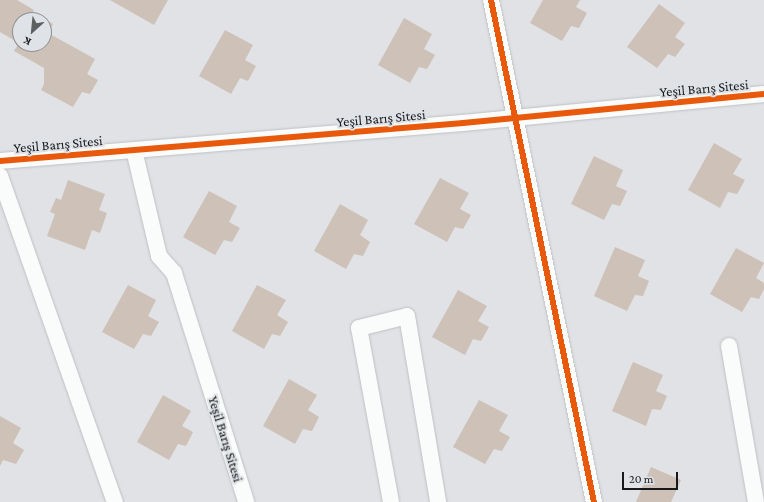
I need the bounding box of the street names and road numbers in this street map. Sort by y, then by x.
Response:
street label: Yeşil Barış Sitesi [659,76,749,100]
street label: Yeşil Barış Sitesi [336,106,426,130]
street label: Yeşil Barış Sitesi [13,132,103,156]
street label: Yeşil Barış Sitesi [205,394,247,484]

